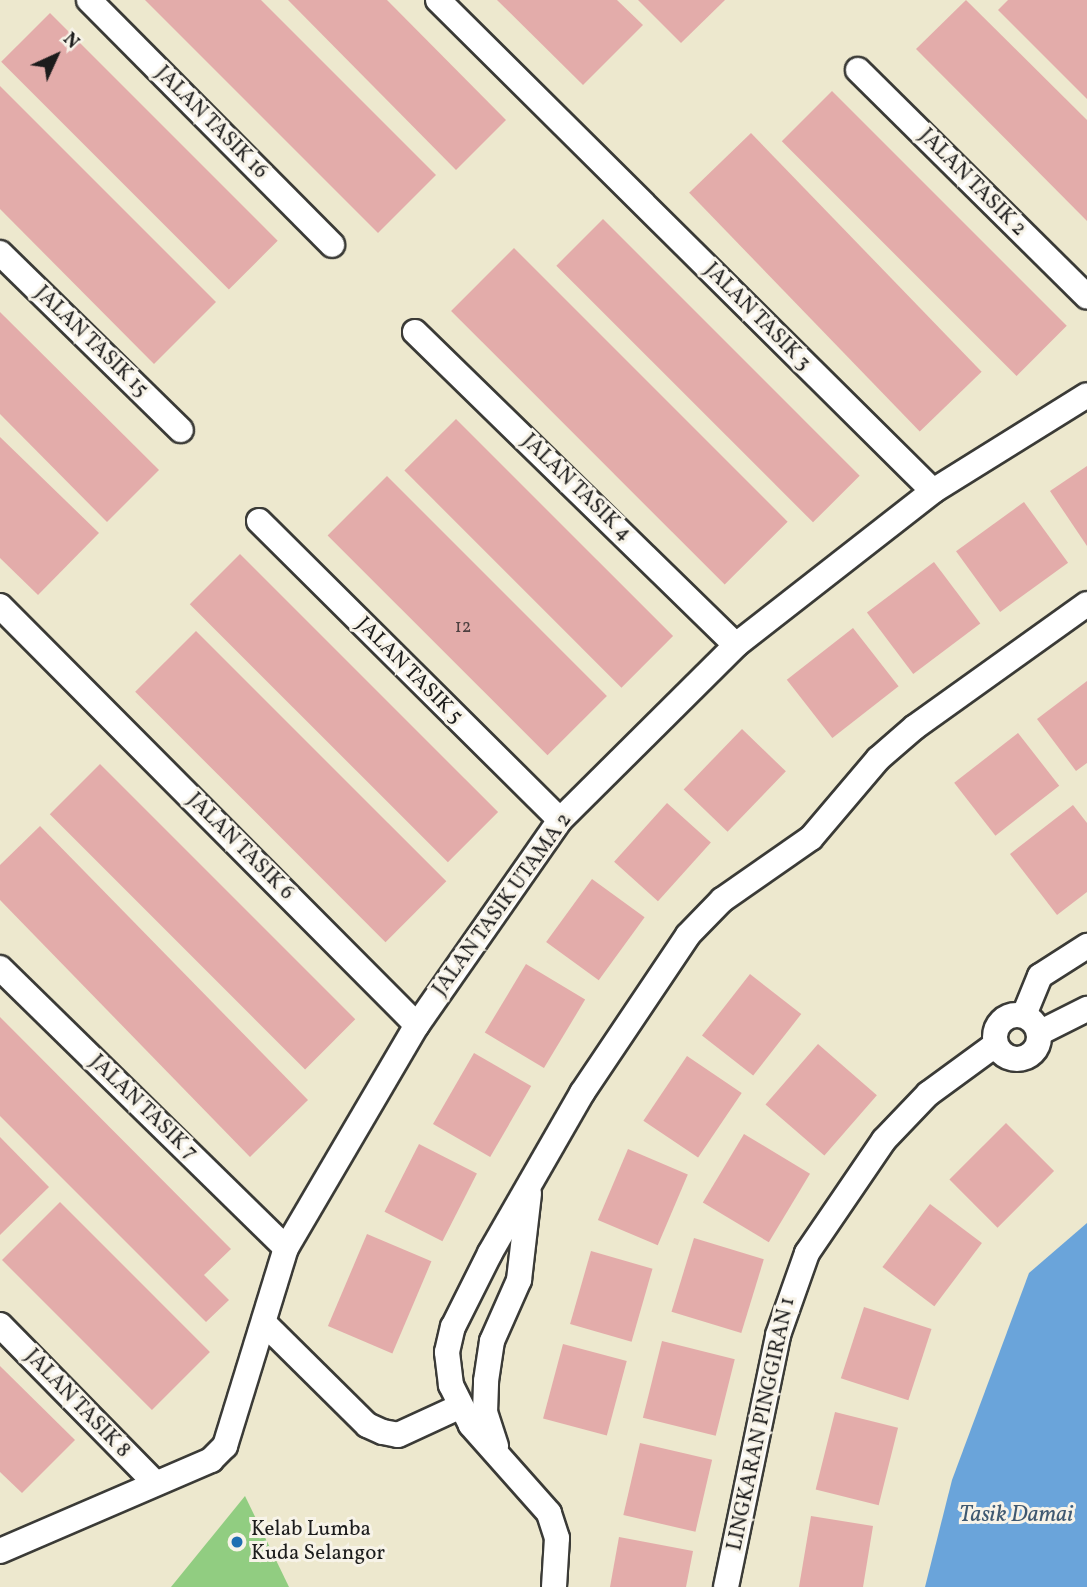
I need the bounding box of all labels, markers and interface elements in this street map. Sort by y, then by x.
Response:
north arrow [21,21,91,91]
text: N [57,27,85,55]
street label: JALAN TASIK 16 [149,61,273,185]
street label: JALAN TASIK 2 [913,124,1031,242]
street label: JALAN TASIK 3 [698,258,816,376]
street label: JALAN TASIK 15 [29,281,153,403]
street label: JALAN TASIK 4 [516,429,636,547]
street label: JALAN TASIK 5 [350,612,468,730]
house number: 12 [455,617,471,639]
street label: JALAN TASIK 6 [181,788,299,906]
street label: JALAN TASIK UTAMA 2 [428,808,578,1002]
street label: JALAN TASIK 7 [83,1050,203,1166]
street label: LINGKARAN PINGGIRAN 1 [723,1295,801,1553]
street label: JALAN TASIK 8 [19,1344,135,1464]
water label: Tasik Damai [959,1501,1073,1529]
place label: Kelab Lumba Kuda Selangor [251,1517,385,1567]
marker: Kelab Lumba Kuda Selangor [229,1534,245,1550]

